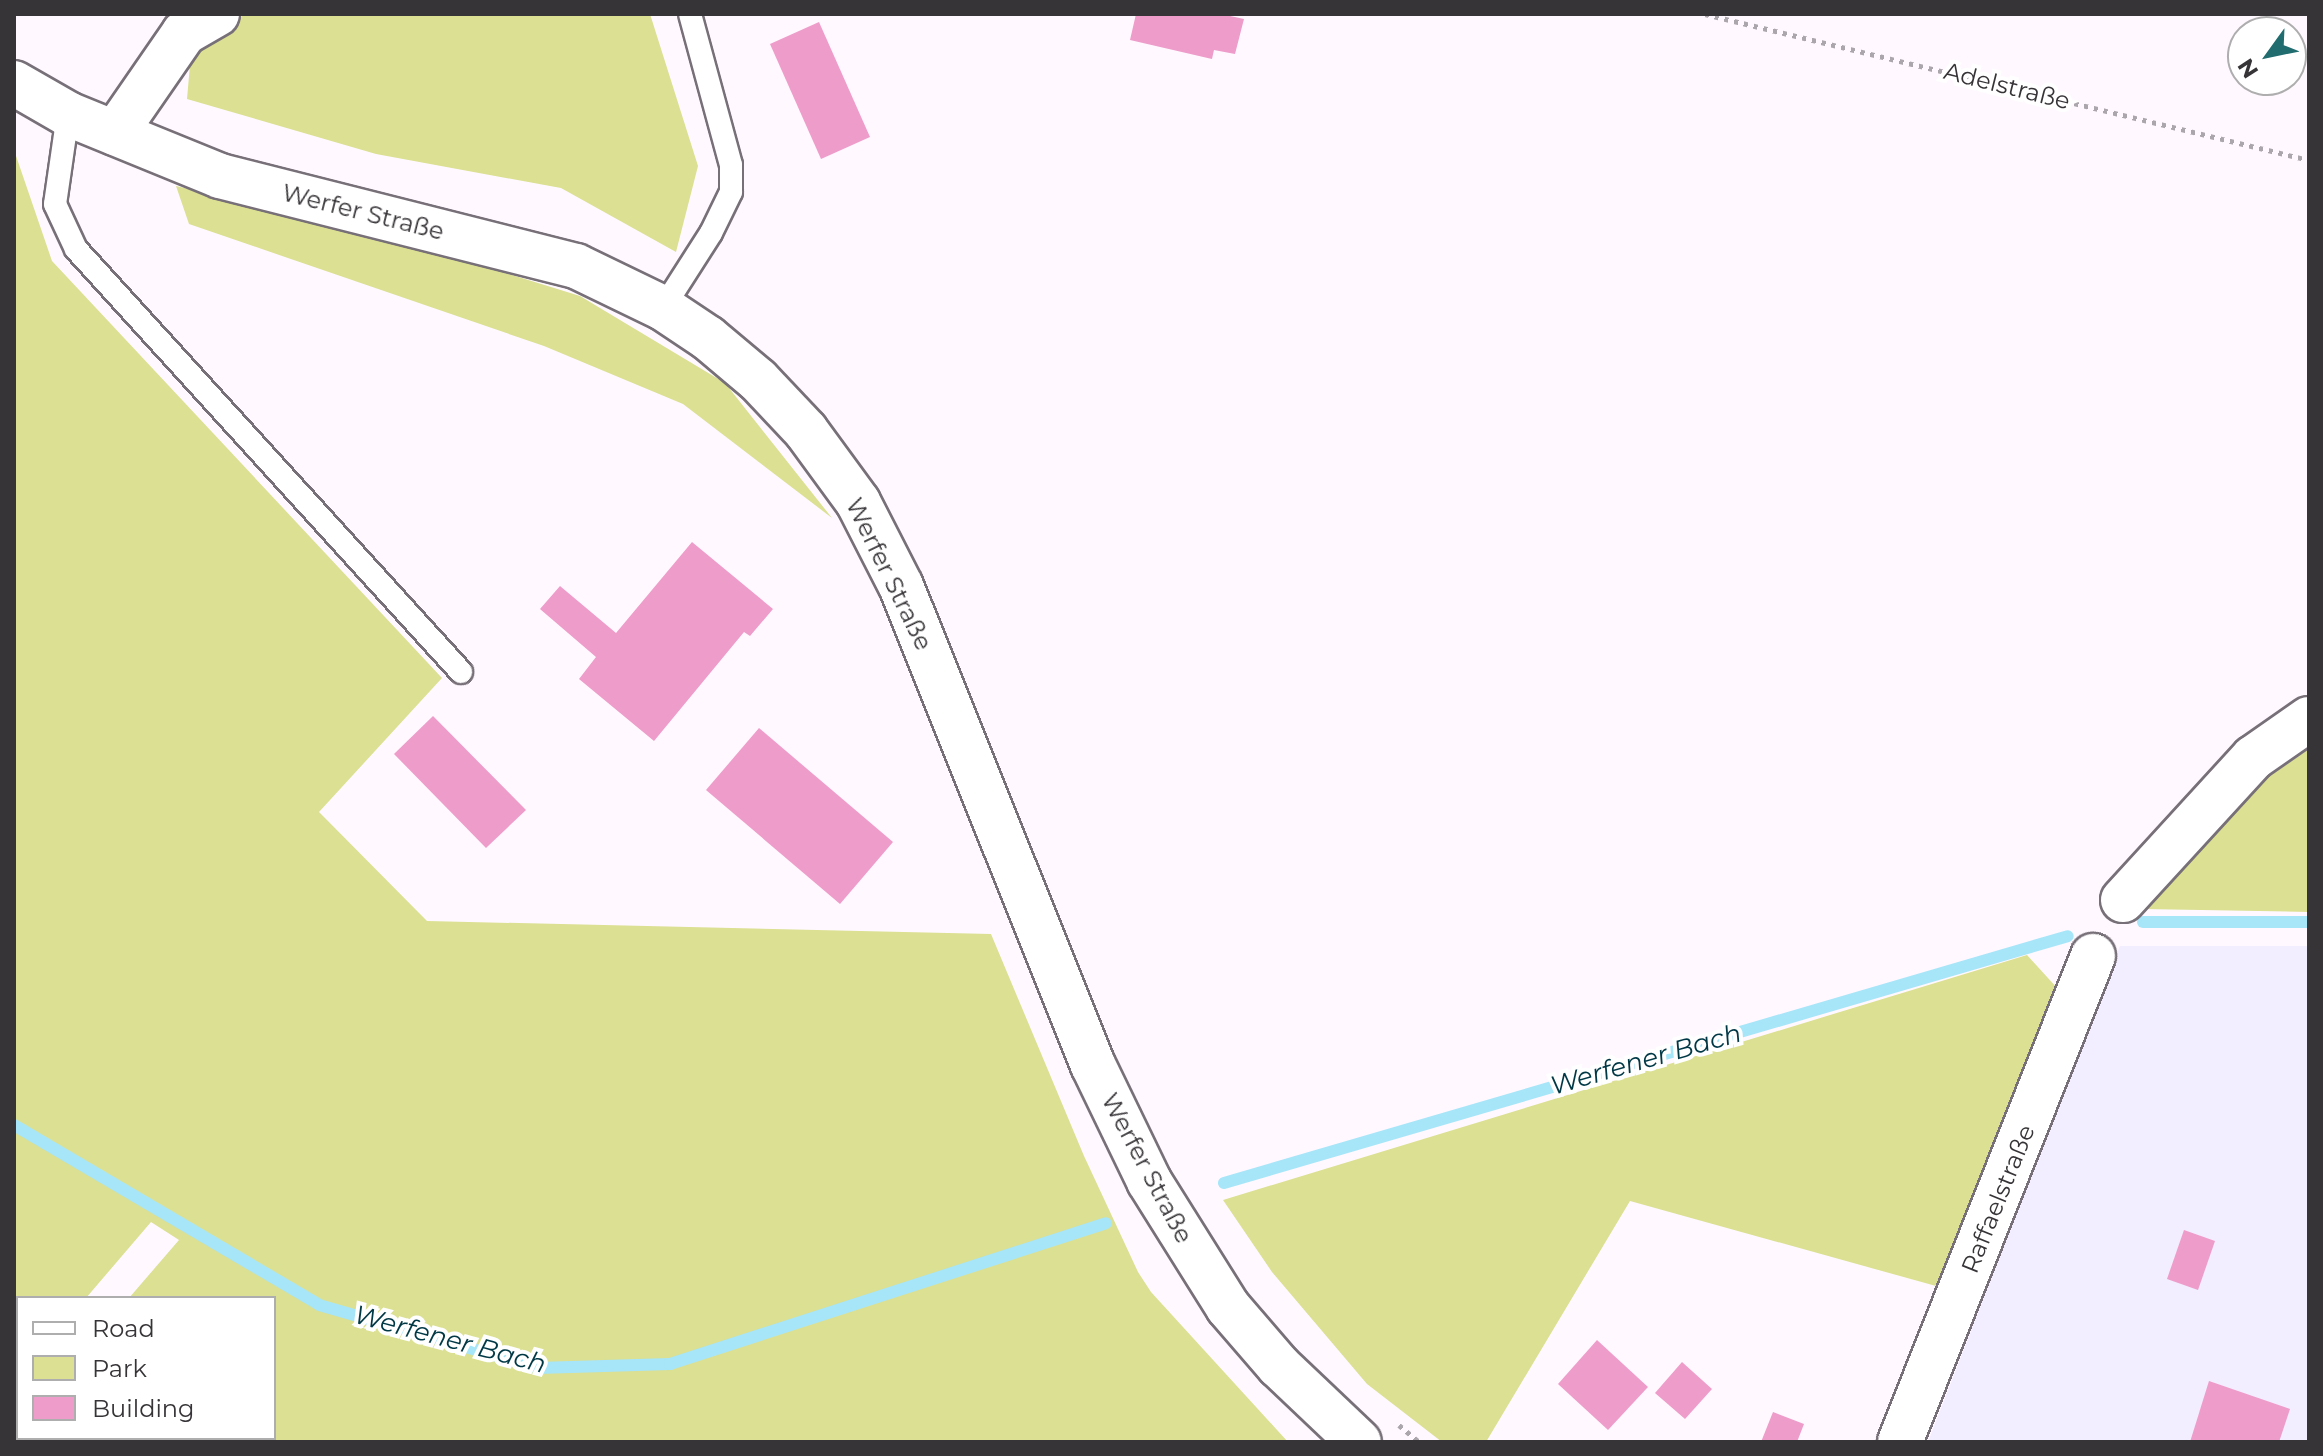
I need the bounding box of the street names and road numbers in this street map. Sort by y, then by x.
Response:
street label: Adelstraße [1941,56,2073,116]
street label: Werfer Straße [279,178,447,246]
street label: Werfer Straße [840,493,938,655]
street label: Werfer Straße [1095,1088,1199,1248]
street label: Raffaelstraße [1955,1121,2041,1277]

